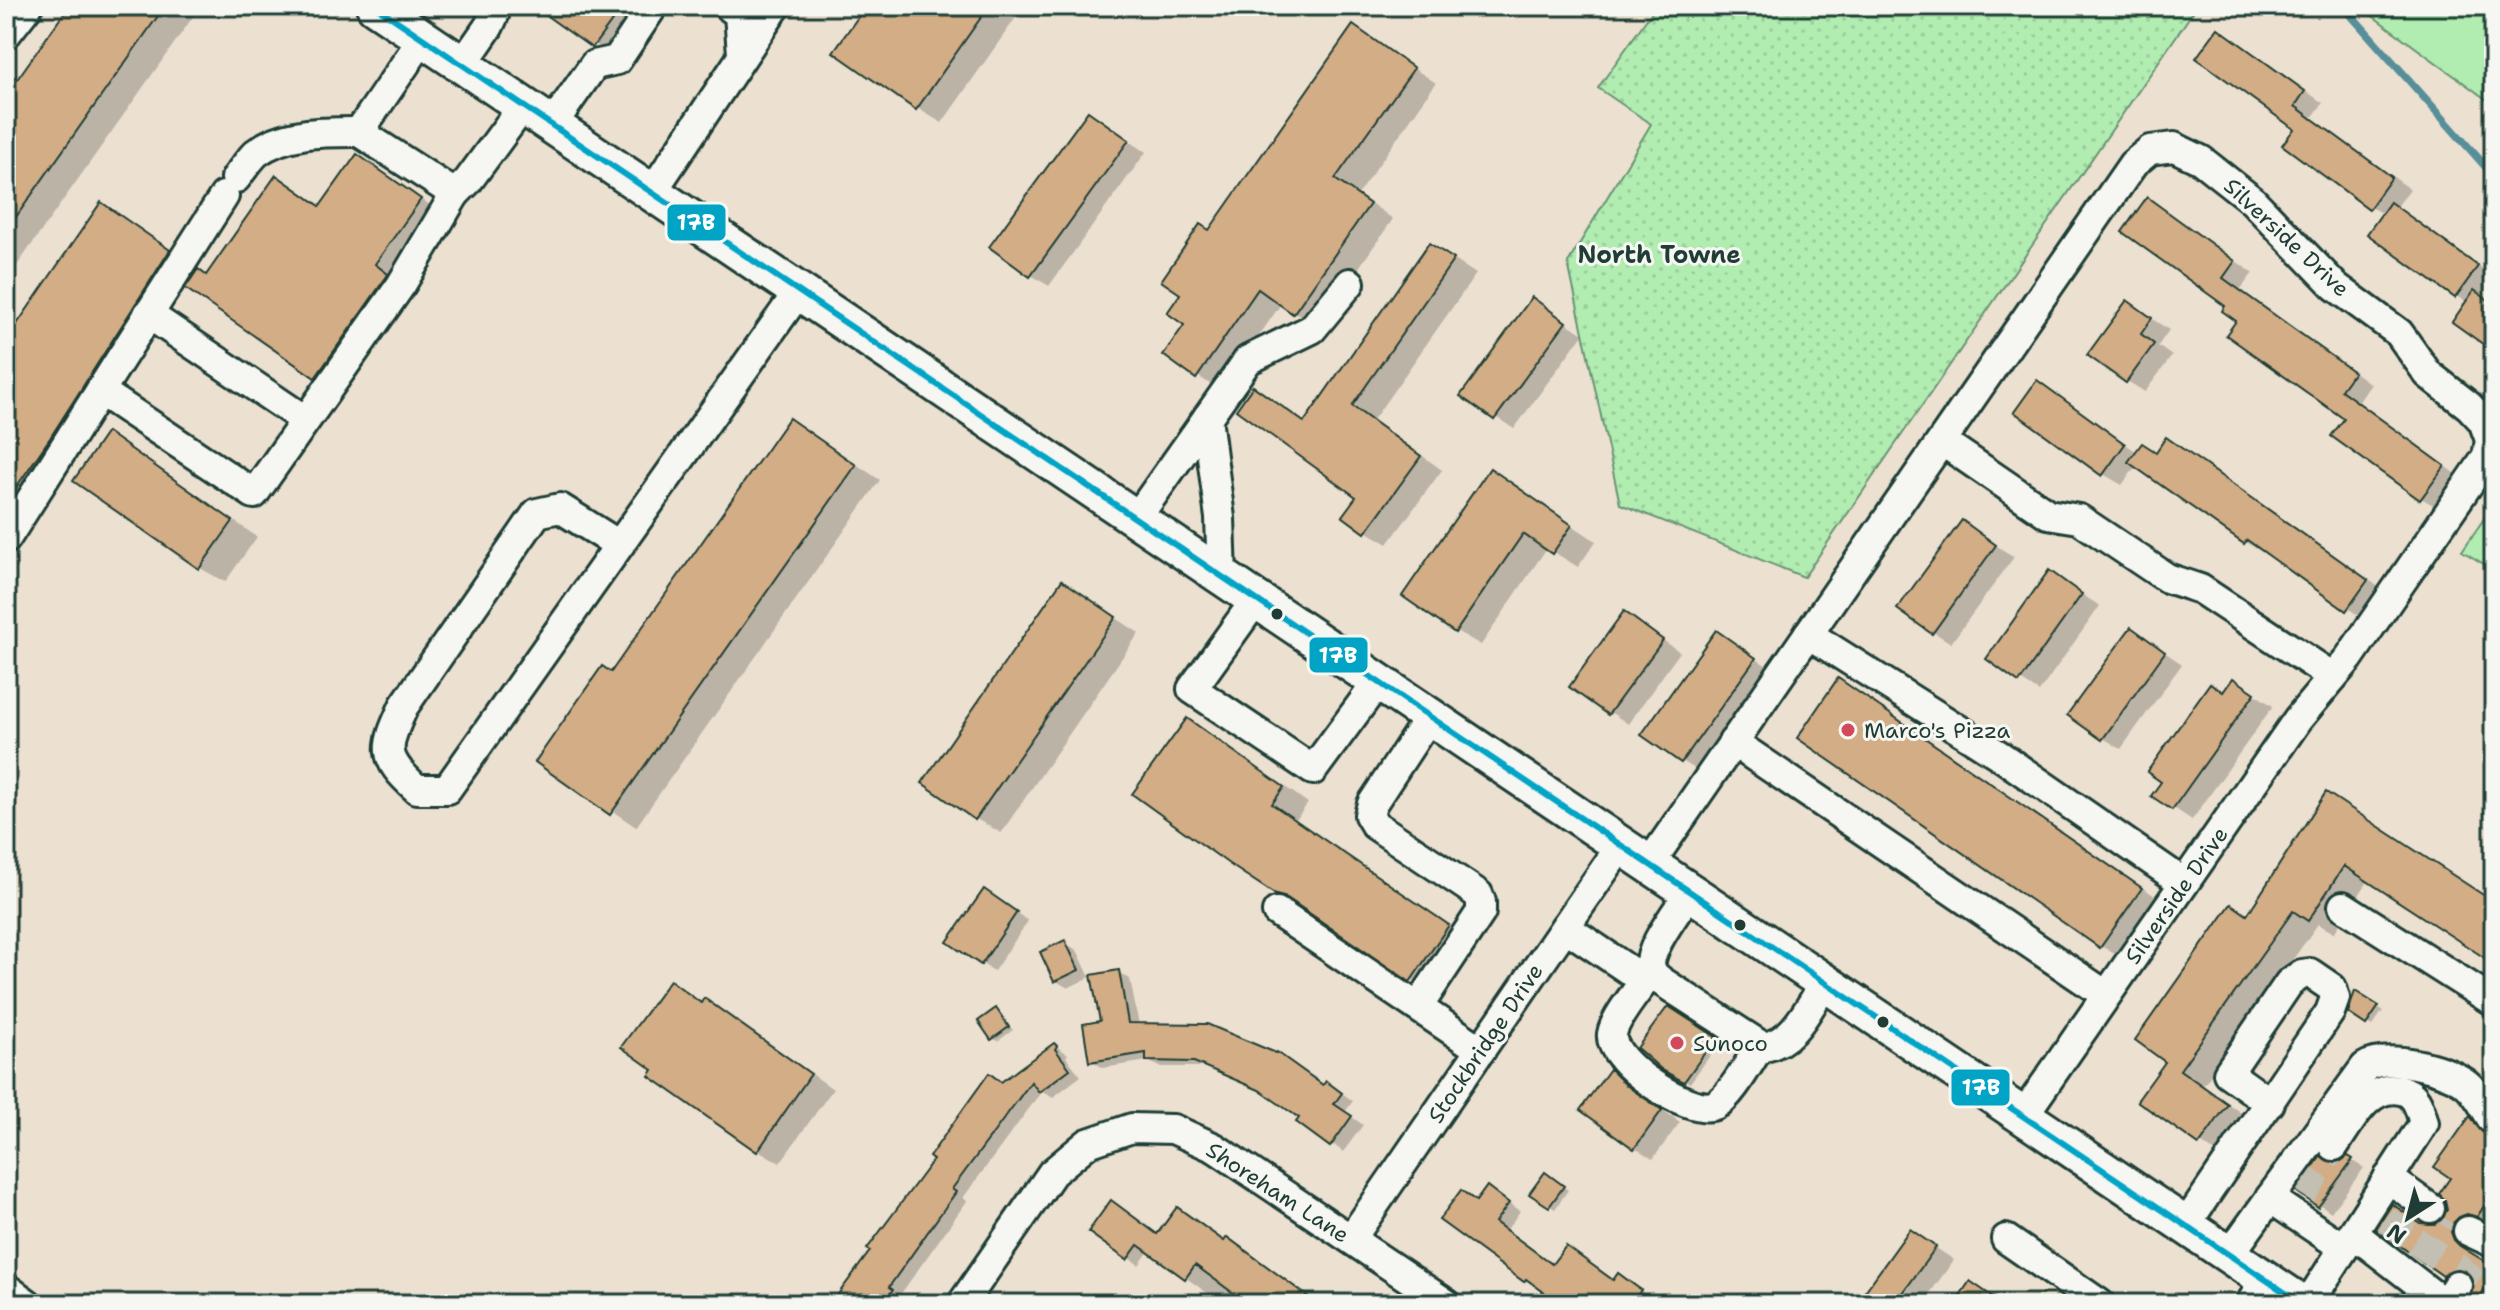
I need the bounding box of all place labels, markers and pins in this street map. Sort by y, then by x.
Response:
unlabelled marker [1269,606,1285,622]
place label: Marco's Pizza [1864,716,2011,745]
marker: Marco's Pizza [1839,721,1857,739]
unlabelled marker [1732,917,1748,933]
unlabelled marker [1875,1014,1891,1030]
place label: Sunoco [1693,1029,1768,1058]
marker: Sunoco [1668,1034,1686,1052]

